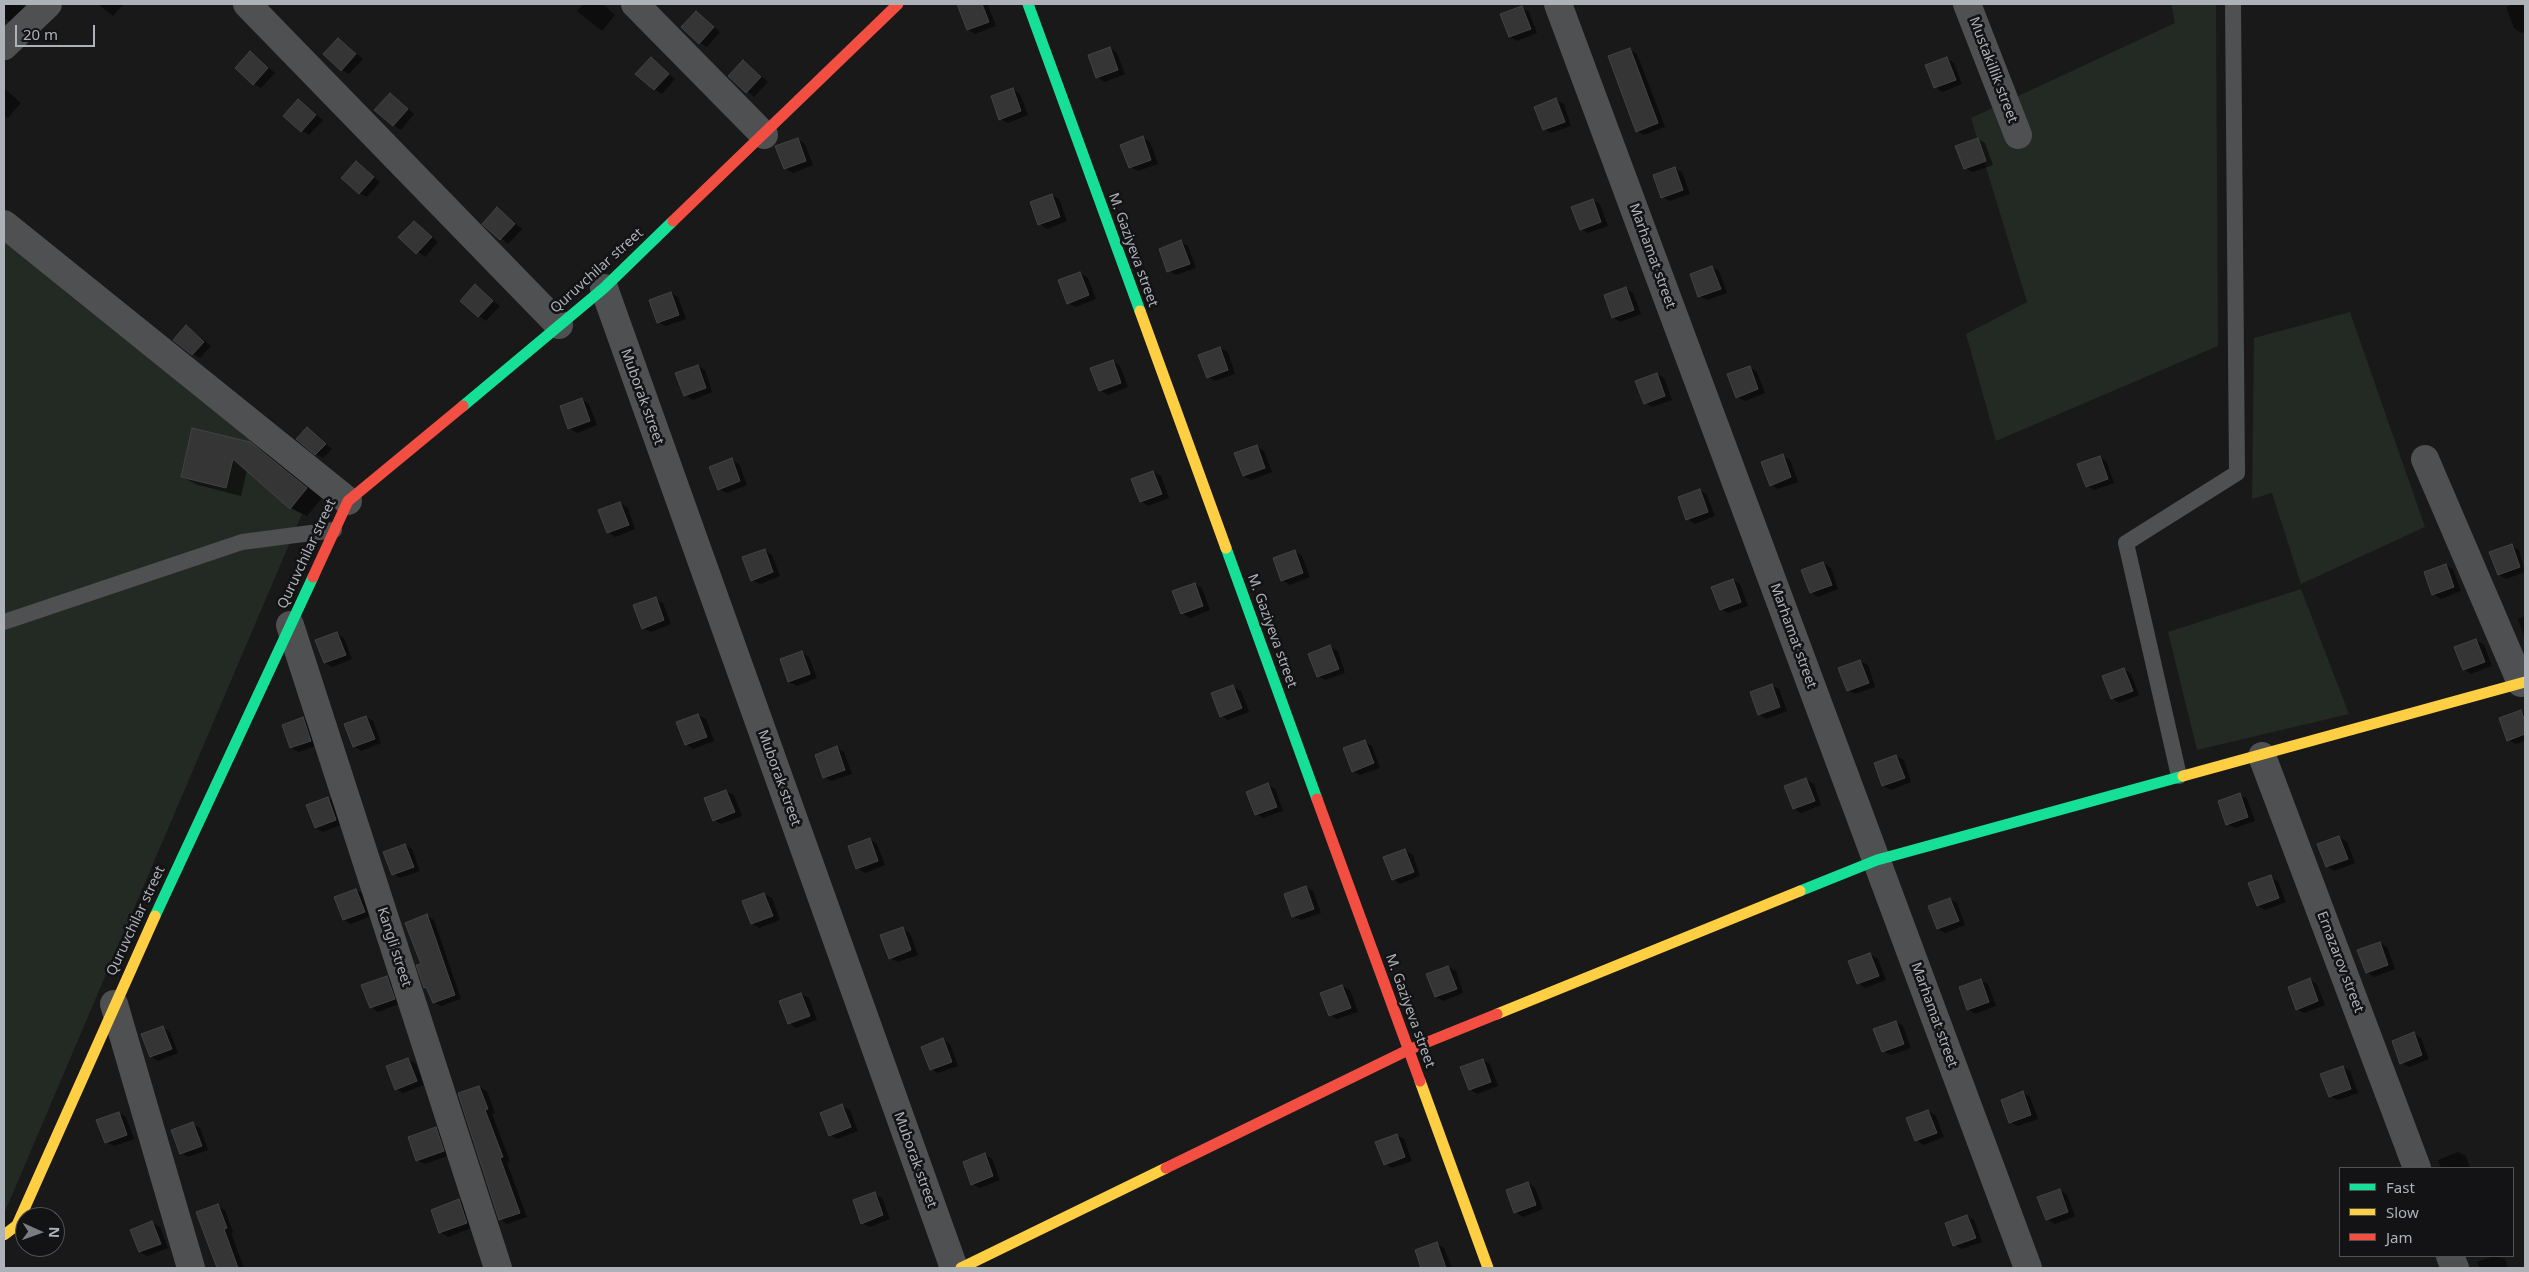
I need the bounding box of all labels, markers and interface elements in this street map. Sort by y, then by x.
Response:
scale bar [18,15,98,47]
street label: Mustakillik street [1965,15,2021,125]
text: 20 m [23,24,58,44]
street label: M. Gaziyeva street [1105,191,1161,309]
street label: Marhamat street [1625,201,1679,311]
street label: Quruvchilar street [547,225,647,317]
street label: Muborak street [617,347,667,447]
street label: Quruvchilar street [274,496,340,612]
street label: M. Gaziyeva street [1244,572,1300,690]
street label: Marhamat street [1766,581,1820,691]
street label: Muborak street [754,728,804,828]
street label: Quruvchilar street [103,863,169,979]
street label: Kangli street [373,905,415,989]
street label: Ernazarov street [2313,909,2367,1015]
street label: M. Gaziyeva street [1382,952,1438,1070]
street label: Marhamat street [1907,960,1961,1070]
street label: Muborak street [890,1110,940,1210]
legend [2339,1167,2514,1257]
text: Fast [2386,1177,2415,1197]
text: Slow [2386,1202,2419,1222]
north arrow [15,1207,65,1257]
text: N [45,1226,64,1239]
text: Jam [2386,1227,2413,1247]

